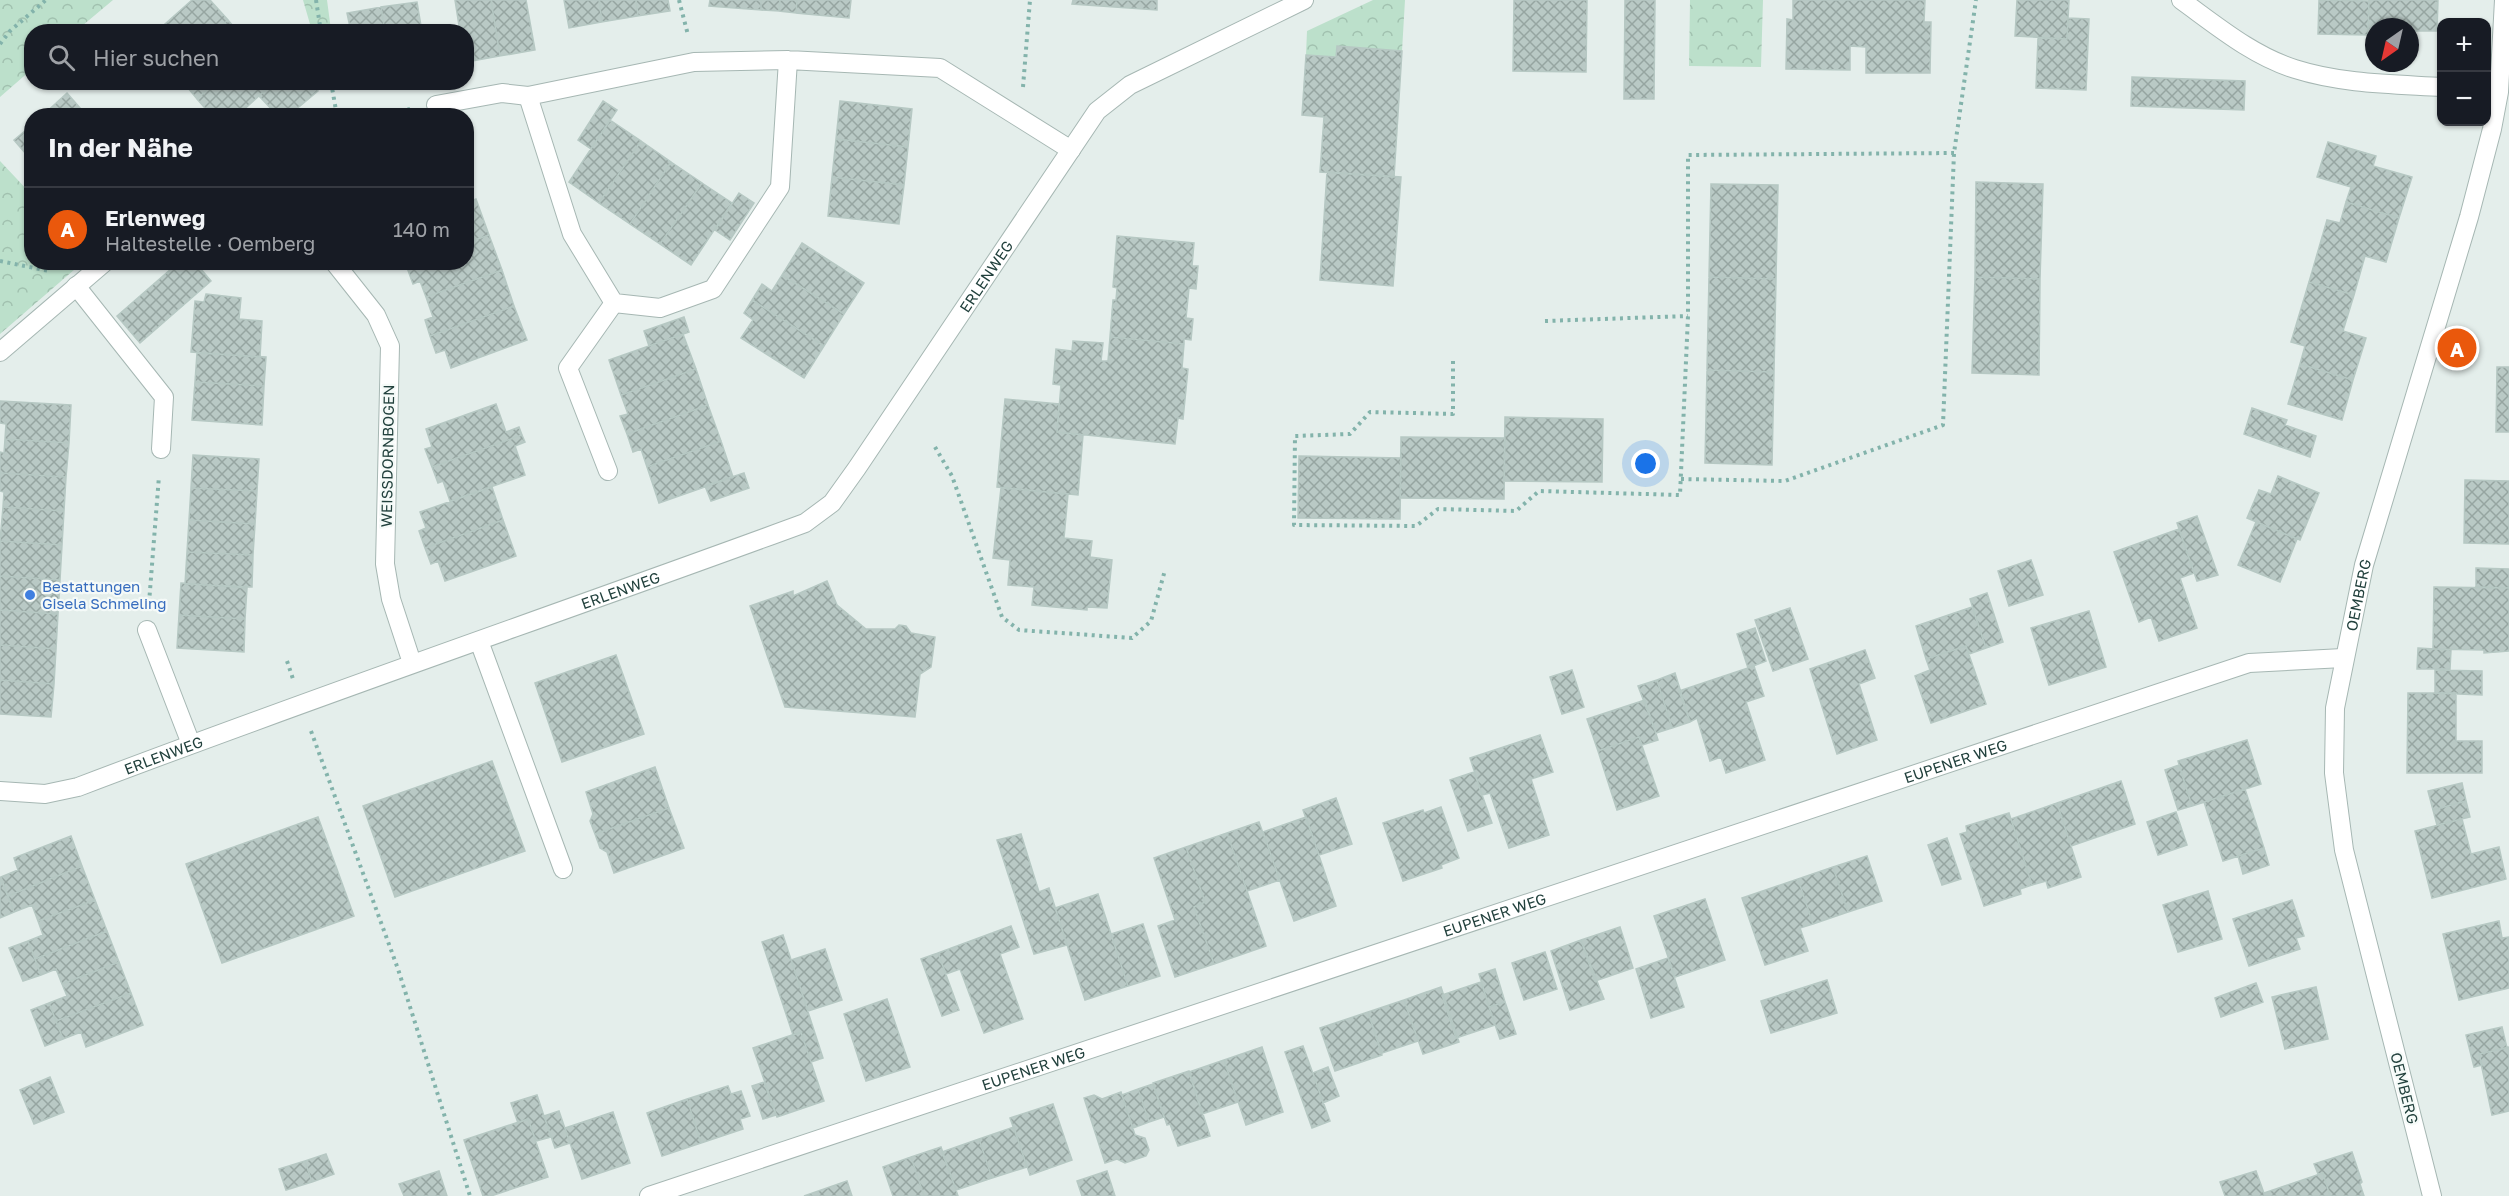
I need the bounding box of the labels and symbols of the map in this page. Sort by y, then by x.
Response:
north arrow [2365,18,2419,72]
street label: ERLENWEG [955,237,1016,315]
pin: A [2438,326,2476,370]
street label: WEISSDORNBOGEN [377,384,397,528]
your location [1631,449,1660,478]
street label: OEMBERG [2342,557,2374,633]
street label: ERLENWEG [579,567,662,612]
place label: Bestattungen Gisela Schmeling [42,577,167,612]
marker: Bestattungen Gisela Schmeling [23,588,37,602]
street label: ERLENWEG [121,732,205,778]
street label: EUPENER WEG [1901,735,2009,786]
street label: EUPENER WEG [1440,889,1548,940]
street label: EUPENER WEG [979,1042,1087,1094]
street label: OEMBERG [2387,1050,2423,1126]

